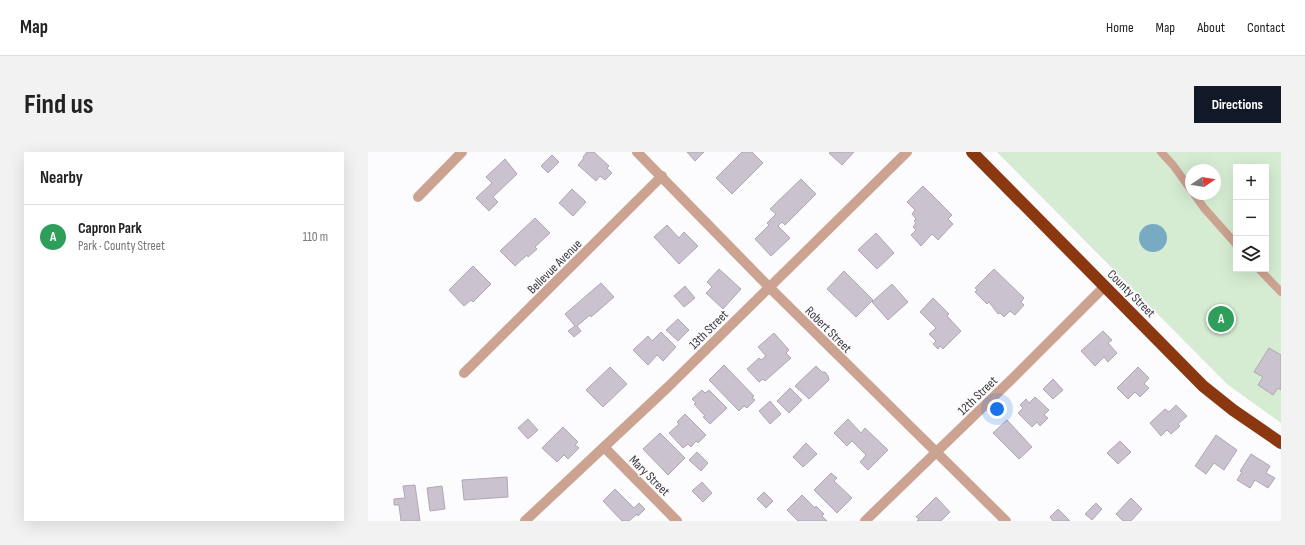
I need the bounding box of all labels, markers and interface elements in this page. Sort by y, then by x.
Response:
text: Map [20,16,48,39]
text: Home [1106,19,1134,36]
text: Map [1156,19,1175,36]
text: About [1197,19,1225,36]
text: Contact [1247,19,1285,36]
button: Directions [1194,86,1281,123]
text: Find us [24,88,93,121]
north arrow [1185,164,1221,200]
map controls [1233,164,1269,272]
button: + [1233,164,1269,200]
text: Nearby [40,168,83,188]
button: − [1233,200,1269,236]
text: Capron Park [78,219,142,238]
text: A [50,229,56,245]
text: 110 m [303,229,328,245]
street label: Bellevue Avenue [524,236,585,297]
button: layers [1233,236,1269,272]
text: Park · County Street [78,238,165,254]
street label: County Street [1104,266,1159,321]
street label: Robert Street [802,303,855,356]
pin: A [1208,304,1234,334]
street label: 13th Street [686,307,732,353]
street label: 12th Street [954,373,1001,419]
your location [987,399,1007,419]
street label: Mary Street [626,452,673,499]

